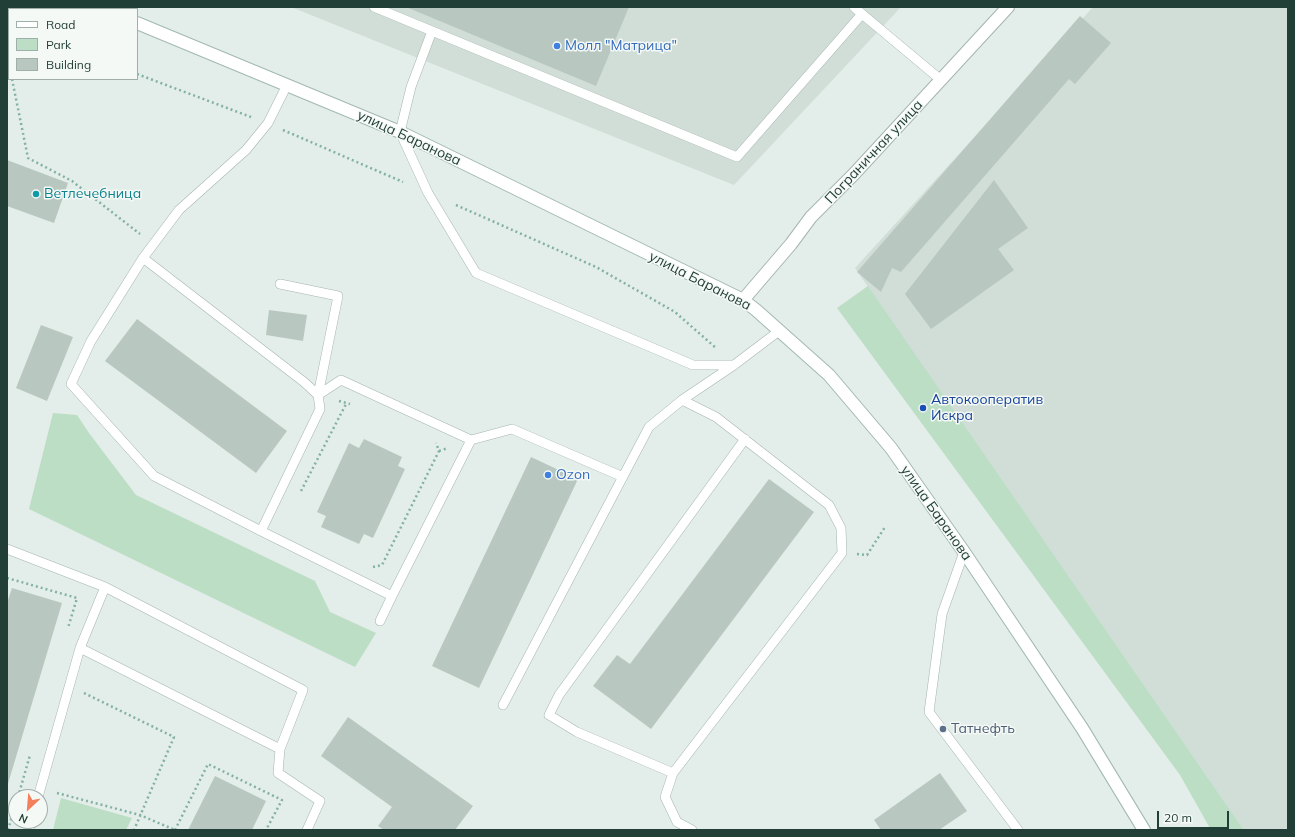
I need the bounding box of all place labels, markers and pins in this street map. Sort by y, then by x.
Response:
place label: Молл "Матрица" [565,38,677,54]
marker: Молл "Матрица" [552,41,562,51]
place label: Ветлечебница [44,186,141,202]
marker: Ветлечебница [31,189,41,199]
place label: Автокооператив Искра [931,392,1043,424]
marker: Автокооператив Искра [918,403,928,413]
place label: Ozon [556,467,590,483]
marker: Ozon [543,470,553,480]
place label: Татнефть [951,721,1015,737]
marker: Татнефть [938,724,948,734]

